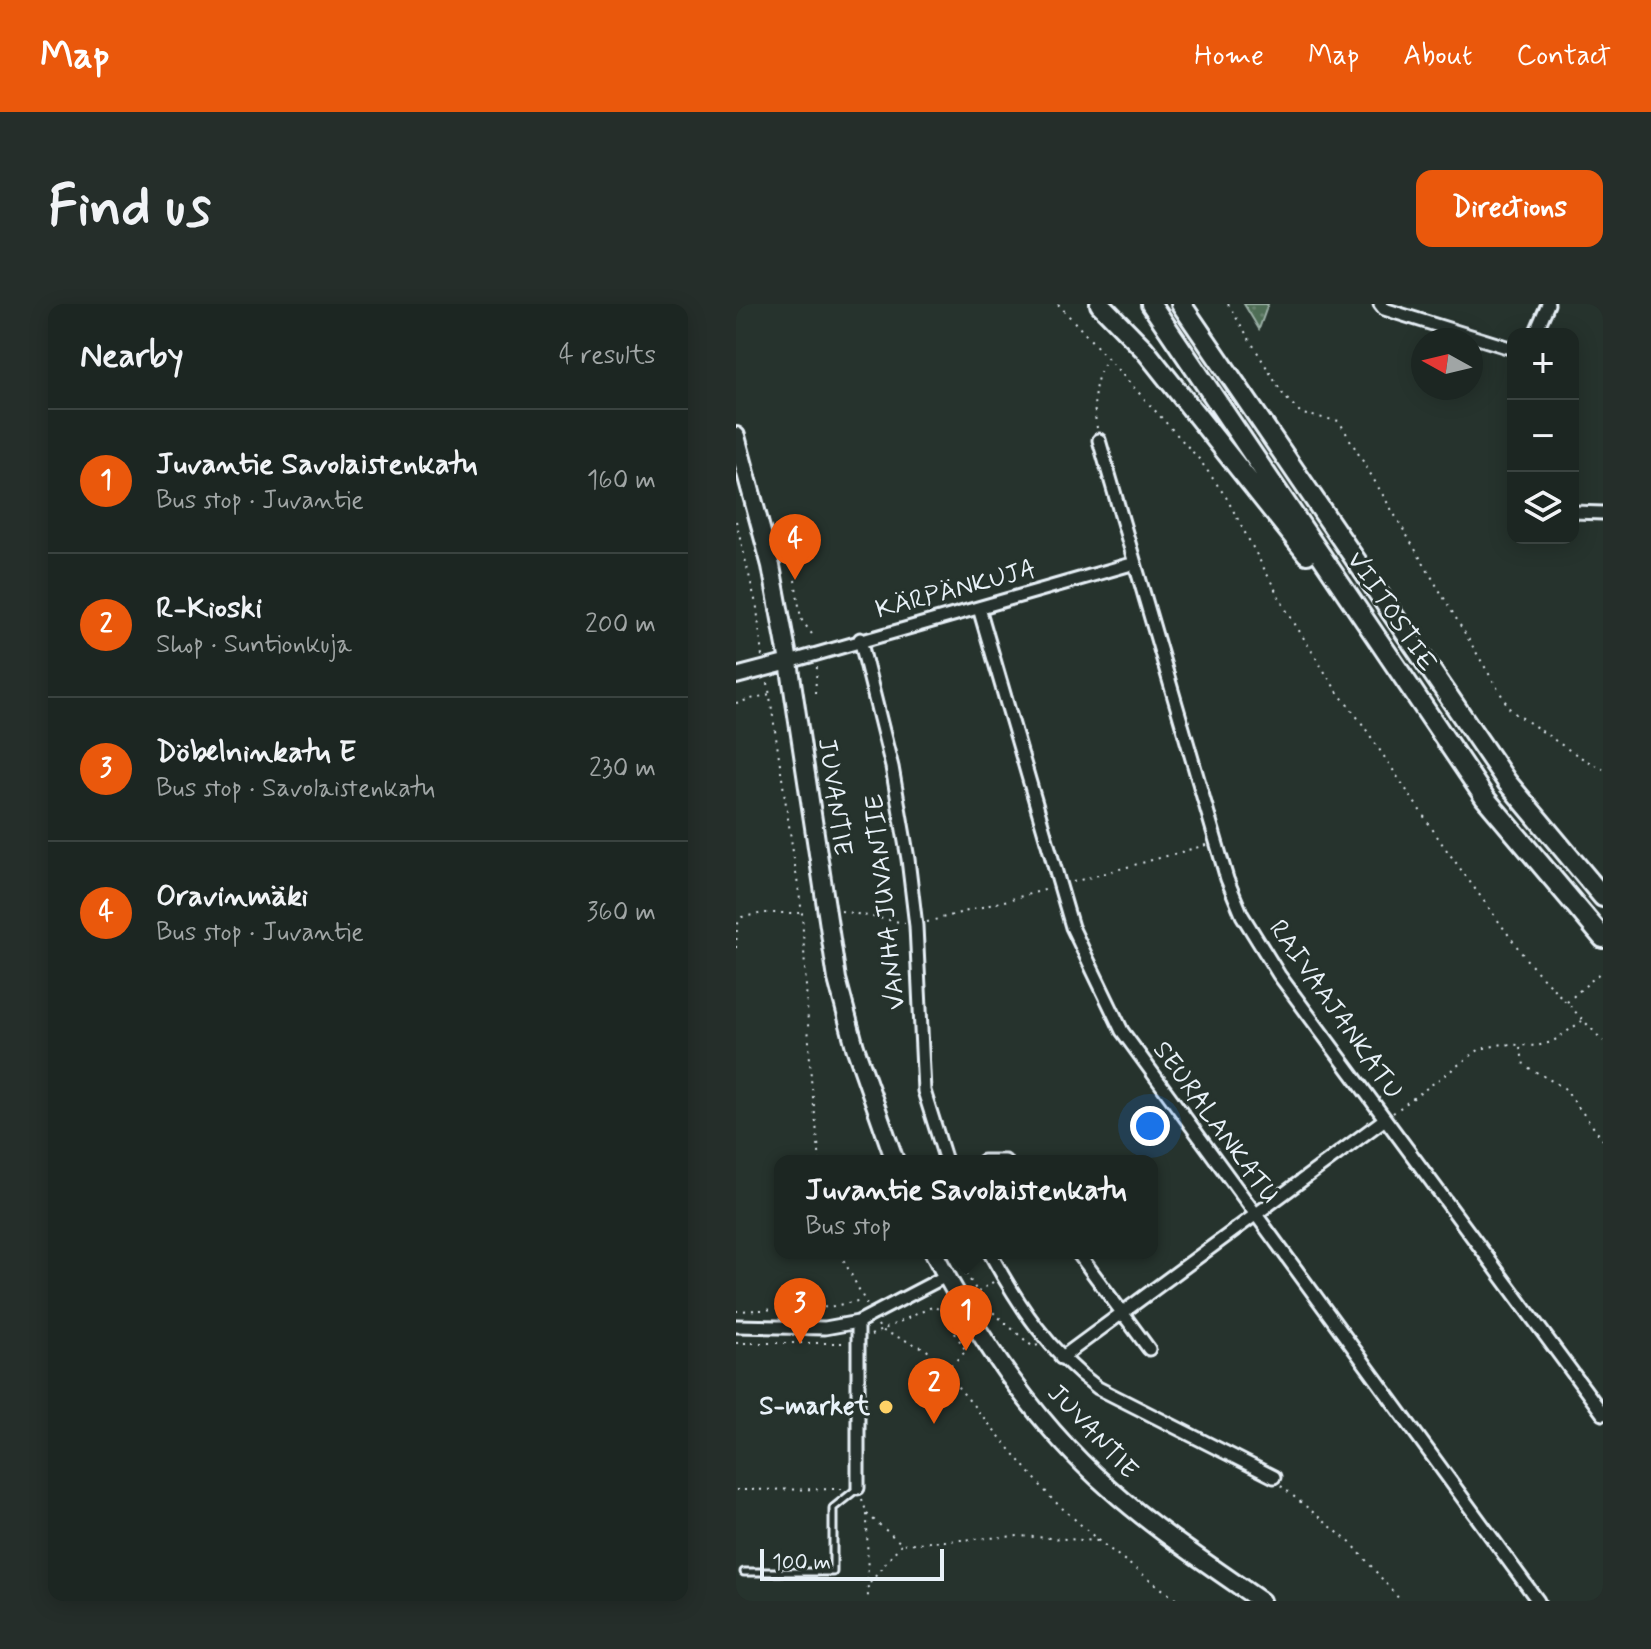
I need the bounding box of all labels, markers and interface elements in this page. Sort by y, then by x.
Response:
text: Map [40,32,110,81]
text: Home [1194,38,1264,75]
text: Map [1308,38,1359,75]
text: About [1403,38,1472,75]
text: Contact [1516,38,1611,75]
button: Directions [1416,170,1603,247]
text: Find us [48,172,211,245]
north arrow [1411,328,1483,400]
map controls [1507,328,1579,544]
button: + [1507,328,1579,400]
text: Nearby [80,334,184,379]
text: 4 results [559,339,656,373]
button: − [1507,400,1579,472]
text: Juvantie Savolaistenkatu [156,445,477,484]
text: 1 [100,464,112,498]
text: 160 m [587,464,656,498]
button: layers [1507,472,1579,544]
text: Bus stop · Juvantie [156,484,364,518]
pin: 4 [769,514,821,580]
street label: VIITOSTIE [1338,545,1444,679]
street label: KÄRPÄNKUJA [872,552,1040,628]
text: R-Kioski [156,589,262,628]
text: 2 [100,608,112,642]
text: 200 m [585,608,656,642]
text: Shop · Suntionkuja [156,628,352,662]
text: Döbelninkatu E [156,733,356,772]
street label: JUVANTIE [809,736,859,858]
text: 3 [100,752,112,786]
text: 230 m [589,752,656,786]
text: Bus stop · Savolaistenkatu [156,772,435,806]
street label: VANHA JUVANTIE [858,792,914,1012]
text: Oravinmäki [156,877,308,916]
text: 4 [98,896,114,930]
text: 360 m [587,896,656,930]
street label: RAIVAAJANKATU [1260,914,1410,1106]
text: Bus stop · Juvantie [156,916,364,950]
street label: SEURALANKATU [1144,1035,1286,1211]
your location [1130,1106,1170,1146]
popup [774,1155,1158,1259]
text: Juvantie Savolaistenkatu [805,1171,1127,1210]
text: Bus stop [805,1210,891,1244]
pin: 3 [774,1278,826,1344]
pin: 1 [940,1285,992,1351]
pin: 2 [908,1358,960,1424]
street label: JUVANTIE [1039,1377,1145,1487]
place label: S-market [759,1390,871,1424]
marker: S-market [877,1398,895,1416]
scale bar [760,1545,944,1581]
text: 100 m [772,1549,831,1577]

